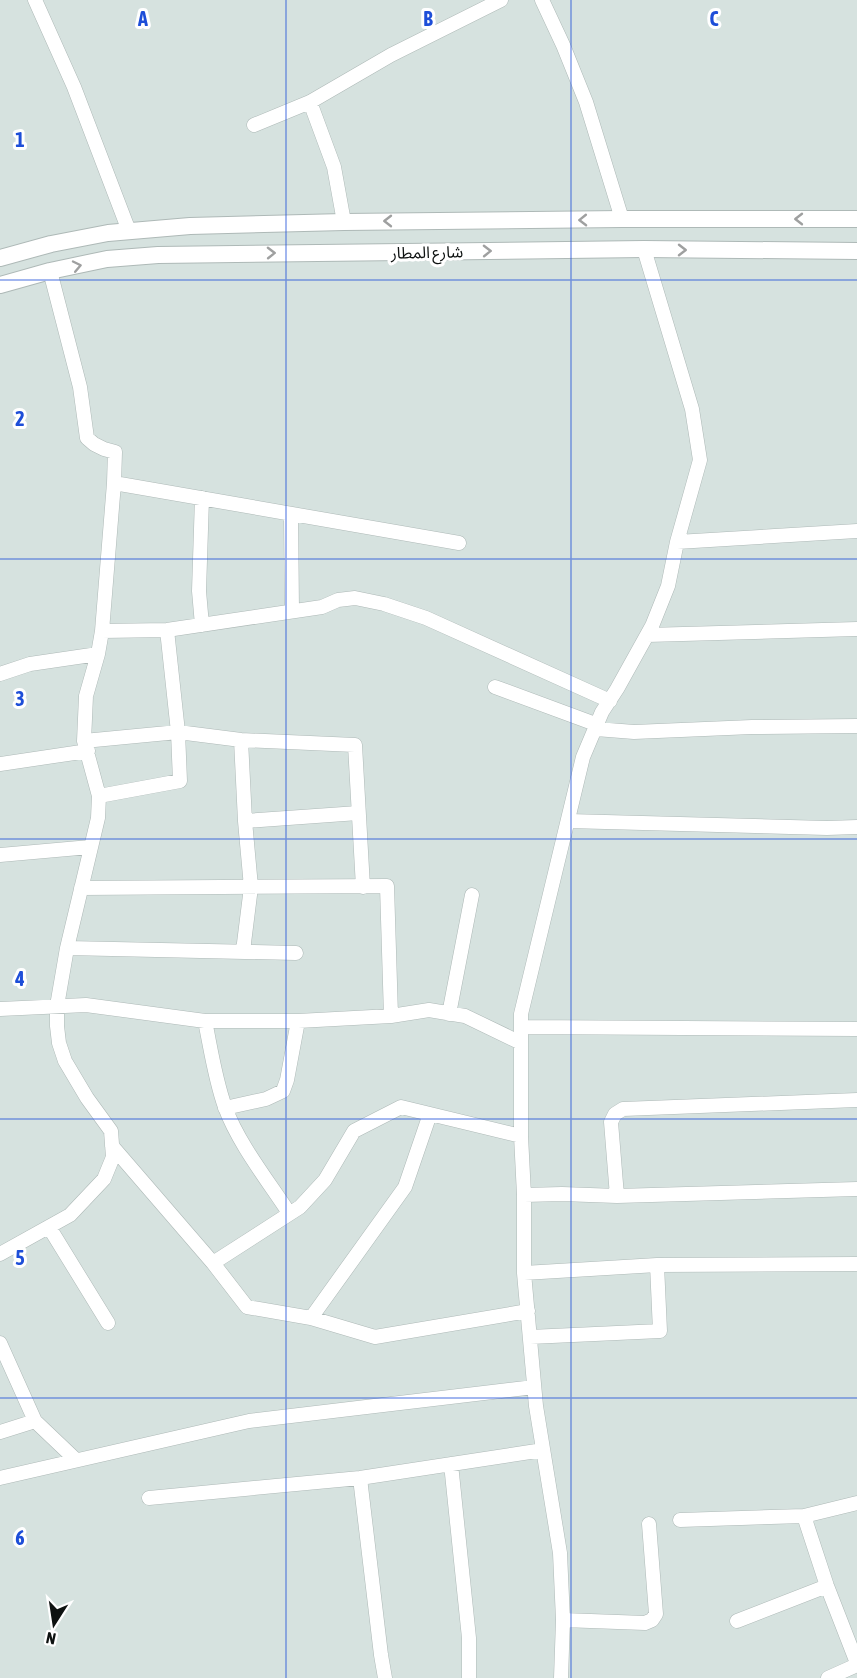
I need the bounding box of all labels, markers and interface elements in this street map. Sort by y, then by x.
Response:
text: A [137,7,148,30]
text: B [423,7,433,30]
text: C [710,7,719,30]
text: 1 [15,128,25,151]
one-way arrow [794,213,803,225]
one-way arrow [578,214,587,226]
one-way arrow [383,215,392,228]
street label: شارع المطار [390,242,463,266]
one-way arrow [678,244,687,256]
one-way arrow [483,245,492,257]
one-way arrow [267,247,276,260]
one-way arrow [72,260,82,273]
text: 2 [15,407,25,430]
text: 3 [15,687,25,710]
text: 4 [14,967,25,990]
text: 5 [15,1246,25,1269]
text: 6 [15,1526,25,1549]
north arrow [24,1594,84,1654]
text: N [44,1629,57,1648]

